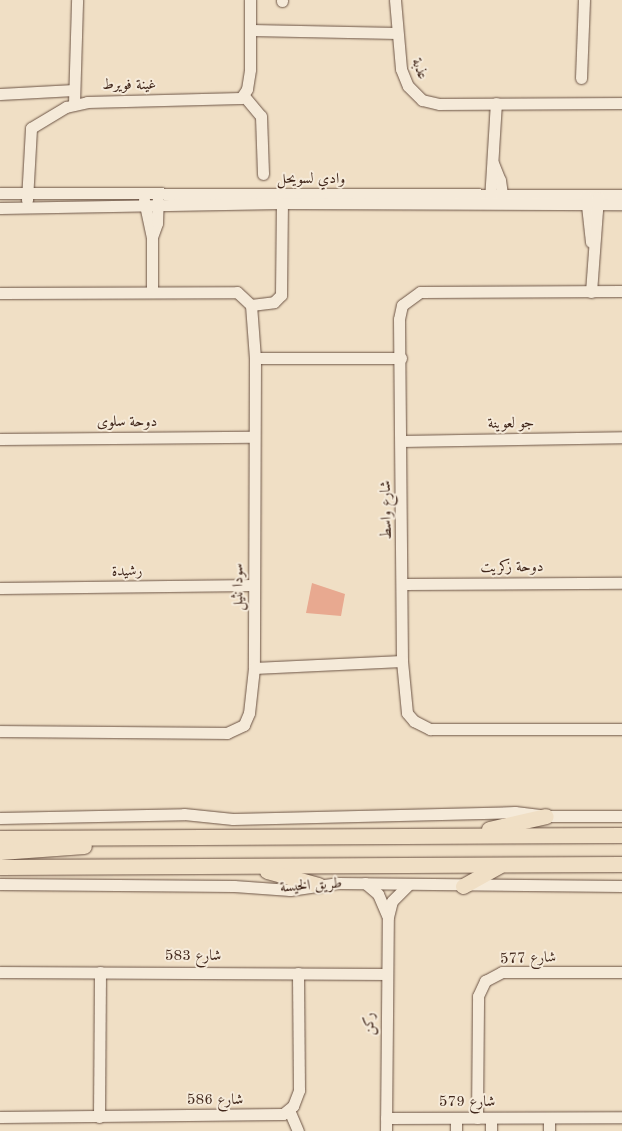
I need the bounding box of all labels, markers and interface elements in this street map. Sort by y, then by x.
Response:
street label: عذبة [407,56,431,82]
street label: غينة فويرط [102,77,156,95]
street label: وادي لسويحل [277,171,345,189]
street label: دوحة سلوى [97,414,157,432]
street label: جو لعوينة [488,415,534,433]
street label: شارع واسط [377,480,397,540]
street label: دوحة زكريت [480,559,544,577]
street label: رشيدة [111,563,143,581]
street label: سودا نثيل [230,563,248,611]
street label: طريق الخيسة [279,875,343,897]
street label: شارع 583 [165,948,221,966]
street label: شارع 577 [500,949,556,969]
street label: ركن [361,1013,379,1035]
street label: شارع 586 [187,1092,243,1110]
street label: شارع 579 [439,1094,495,1112]

